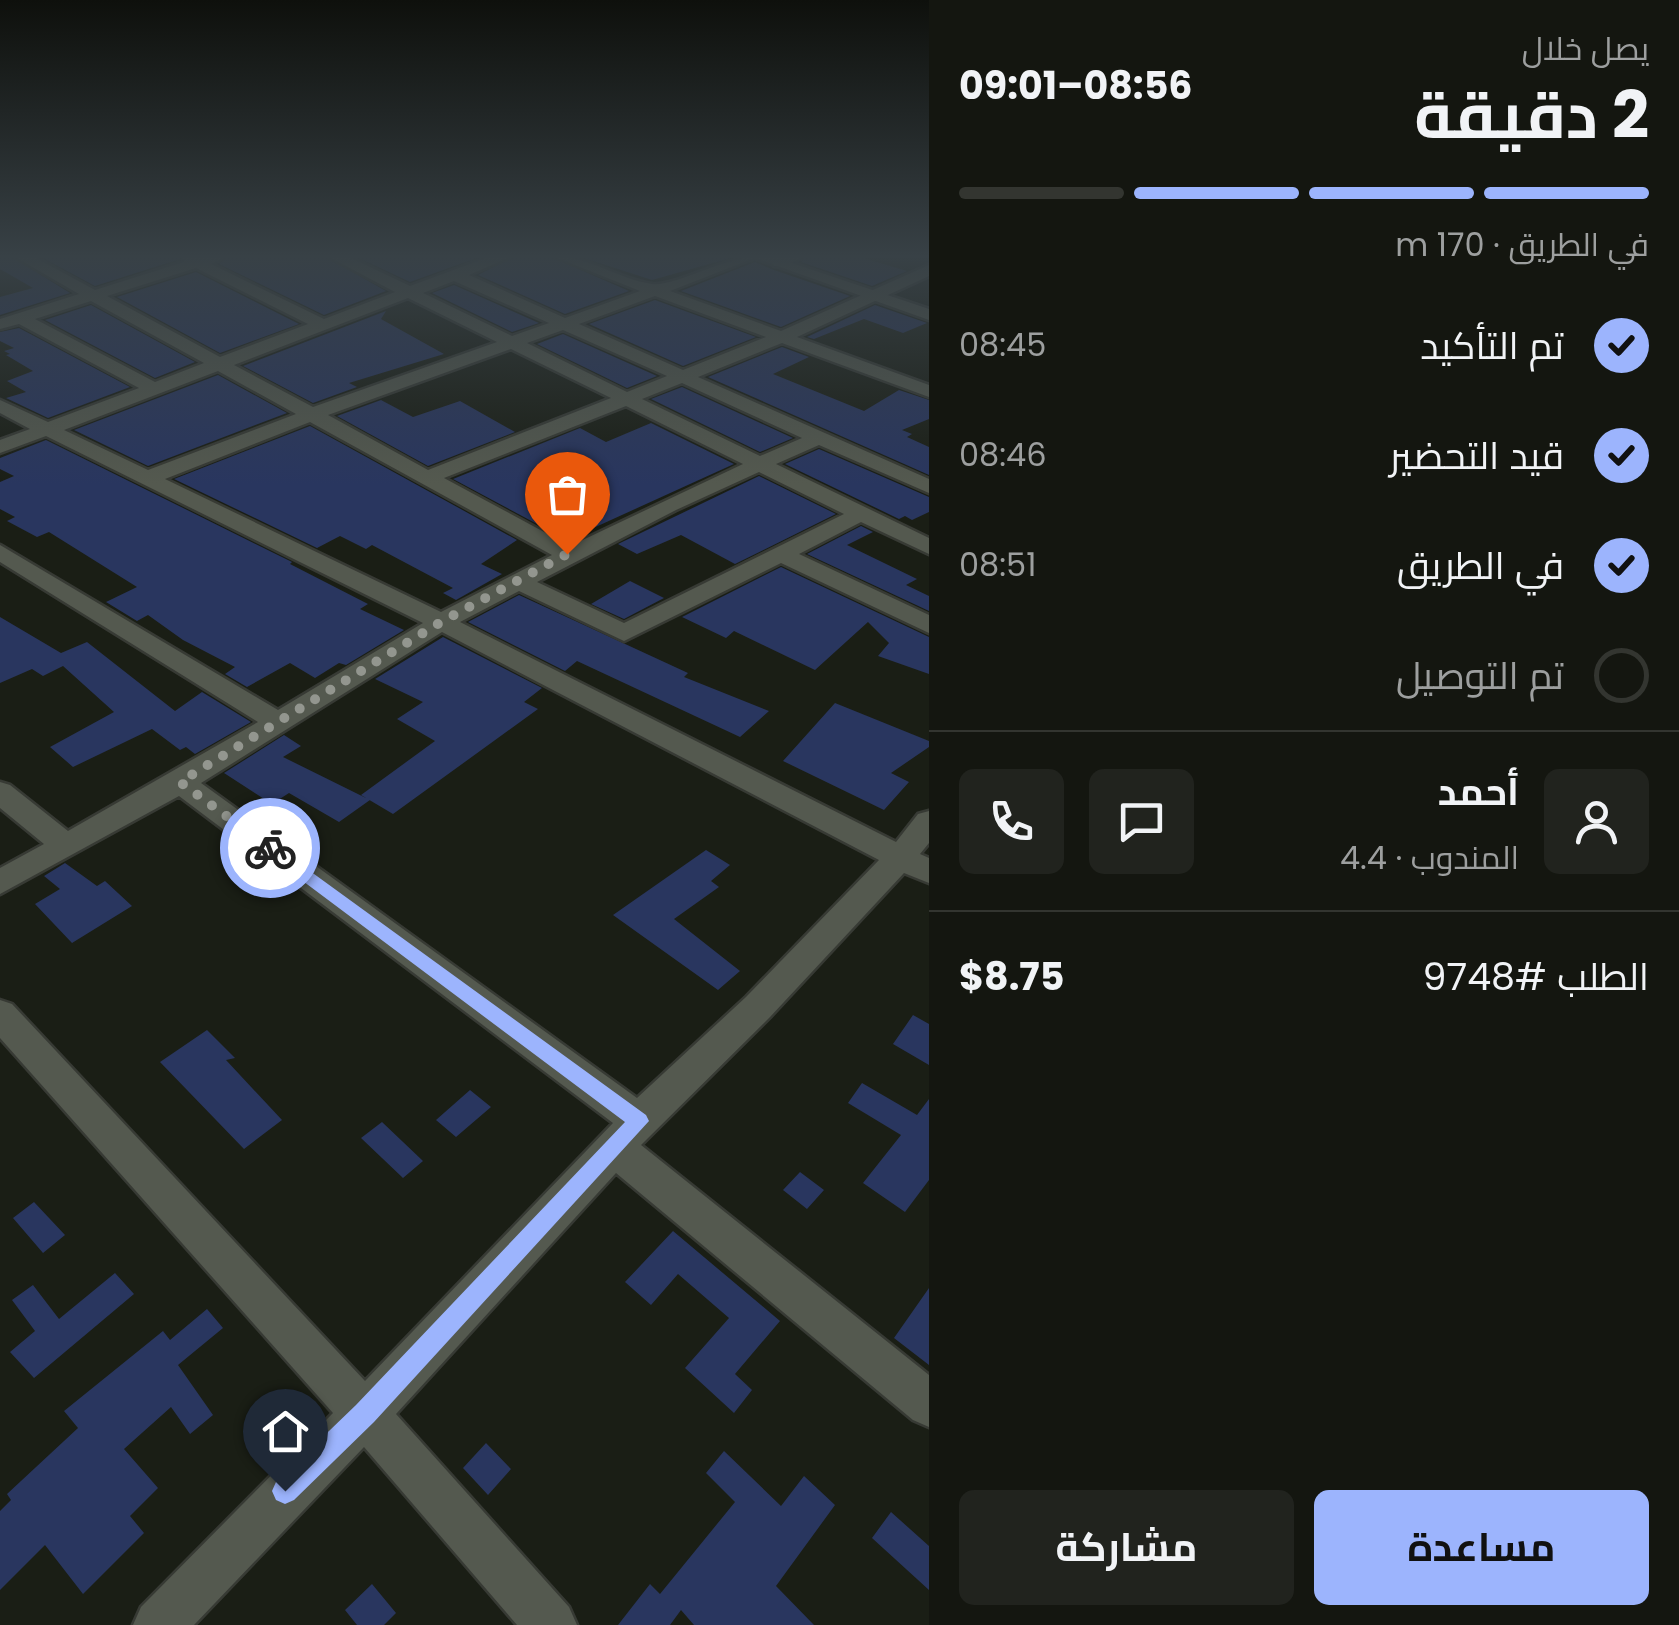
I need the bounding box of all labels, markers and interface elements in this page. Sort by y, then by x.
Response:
text: يصل خلال [1522,26,1649,71]
text: 08:56–09:01 [959,59,1193,112]
text: 2 دقيقة [1414,70,1649,161]
text: في الطريق · 170 m [1395,222,1649,267]
icon: check [1594,318,1649,373]
text: تم التأكيد [1420,319,1564,372]
text: 08:45 [959,322,1046,367]
icon: check [1594,428,1649,483]
text: قيد التحضير [1390,429,1564,482]
text: 08:46 [959,432,1047,477]
pin [525,452,610,555]
icon: bag [540,467,595,522]
icon: check [1594,538,1649,593]
text: في الطريق [1397,539,1564,592]
text: 08:51 [959,542,1036,587]
text: تم التوصيل [1396,649,1564,702]
text: أحمد [1438,765,1519,818]
button: phone [959,769,1064,874]
button: chat [1089,769,1194,874]
button: person [1544,769,1649,874]
courier [220,798,320,898]
icon: bike [243,821,298,876]
text: المندوب · 4.4 [1340,835,1519,880]
text: $8.75 [959,950,1064,1003]
text: الطلب #9748 [1423,950,1649,1003]
pin [243,1389,328,1492]
icon: home [258,1404,313,1459]
button: مشاركة [959,1490,1294,1605]
button: مساعدة [1314,1490,1649,1605]

